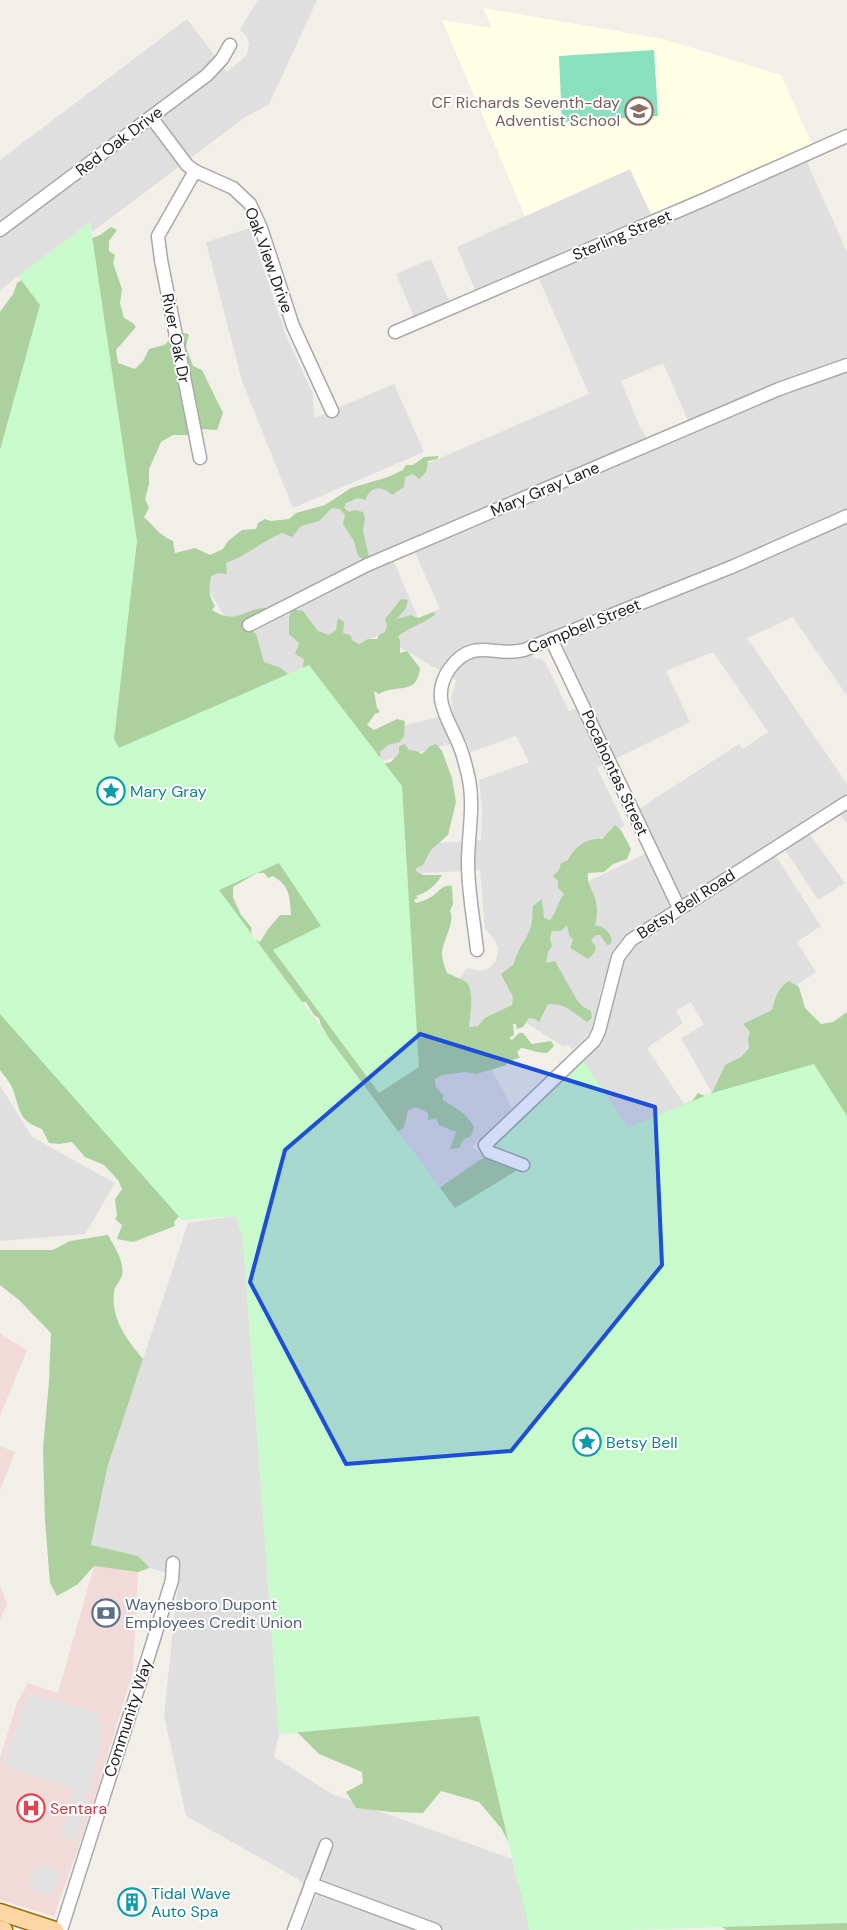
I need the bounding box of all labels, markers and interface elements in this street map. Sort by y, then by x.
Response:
place label: CF Richards Seventh-day Adventist School [432,92,620,131]
school or university icon: CF Richards Seventh-day Adventist School [624,96,654,126]
street label: Red Oak Drive [71,101,167,181]
street label: Oak View Drive [240,204,298,316]
street label: Sterling Street [569,205,675,265]
street label: River Oak Dr [157,291,195,385]
street label: Mary Gray Lane [487,457,603,521]
street label: Campbell Street [524,594,644,658]
street label: Pocahontas Street [577,707,653,839]
place icon: Mary Gray [96,776,126,806]
place label: Mary Gray [130,781,207,802]
street label: Betsy Bell Road [633,864,739,944]
place icon: Betsy Bell [572,1427,602,1457]
place label: Betsy Bell [606,1432,677,1453]
place label: Waynesboro Dupont Employees Credit Union [125,1594,302,1633]
bank icon: Waynesboro Dupont Employees Credit Union [91,1598,121,1628]
street label: Community Way [99,1656,157,1780]
hospital icon: Sentara [16,1793,46,1823]
place label: Sentara [50,1798,107,1819]
place label: Tidal Wave Auto Spa [151,1883,231,1922]
building icon: Tidal Wave Auto Spa [117,1887,147,1917]

